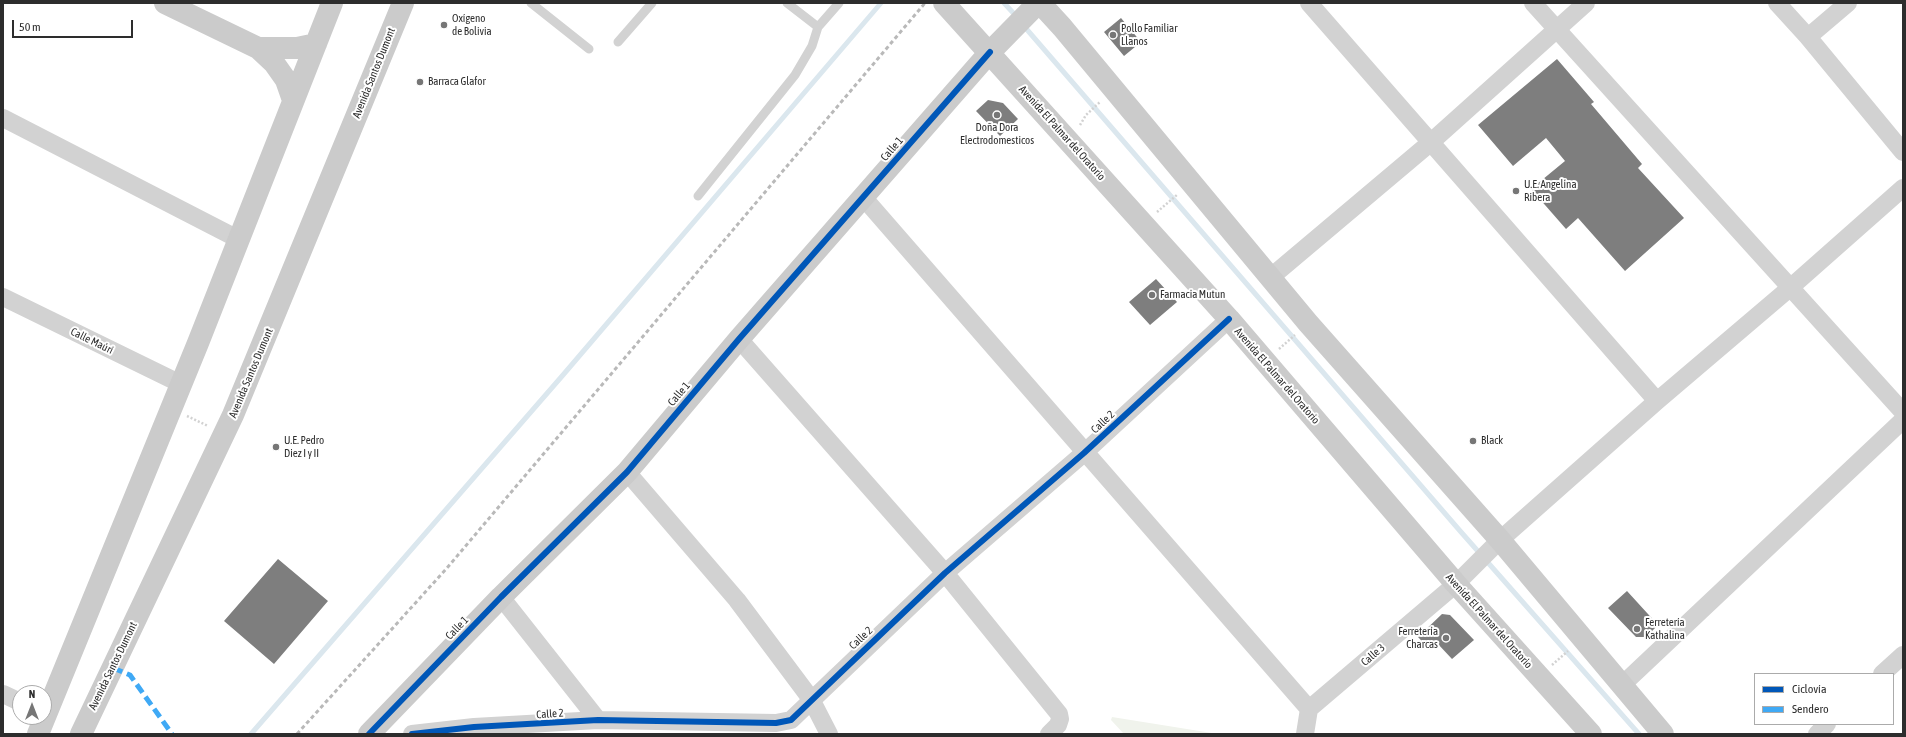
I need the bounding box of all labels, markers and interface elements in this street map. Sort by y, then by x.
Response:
scale bar [14,12,135,38]
place label: Oxígeno de Bolivia [452,12,492,38]
text: 50 m [19,20,41,34]
marker: Oxígeno de Bolivia [439,20,449,30]
place label: Pollo Familiar Llanos [1121,22,1177,48]
street label: Avenida Santos Dumont [350,26,398,120]
marker: Pollo Familiar Llanos [1108,30,1118,40]
place label: Barraca Glafor [428,75,486,89]
marker: Barraca Glafor [415,77,425,87]
street label: Avenida El Palmar del Oratorio [1016,83,1108,183]
marker: Doña Dora Electrodomesticos [992,110,1002,120]
place label: Doña Dora Electrodomesticos [960,121,1034,147]
street label: Calle 1 [878,134,906,164]
place label: U.E. Angelina Ribera [1524,178,1577,204]
marker: U.E. Angelina Ribera [1511,186,1521,196]
place label: Farmacia Mutun [1160,288,1225,302]
marker: Farmacia Mutun [1147,290,1157,300]
street label: Calle Maúri [68,325,116,357]
street label: Avenida El Palmar del Oratorio [1232,325,1322,427]
street label: Avenida Santos Dumont [226,326,276,420]
street label: Calle 1 [665,379,693,409]
street label: Calle 2 [1088,408,1118,436]
place label: U.E. Pedro Diez I y II [284,434,324,460]
place label: Black [1481,434,1503,448]
marker: Black [1468,436,1478,446]
marker: U.E. Pedro Diez I y II [271,442,281,452]
street label: Avenida El Palmar del Oratorio [1443,571,1535,671]
street label: Calle 1 [443,614,471,642]
place label: Ferretería Kathalina [1645,616,1685,642]
street label: Avenida Santos Dumont [86,620,140,712]
street label: Calle 2 [846,624,876,652]
marker: Ferretería Kathalina [1632,624,1642,634]
place label: Ferretería Charcas [1398,625,1438,651]
marker: Ferretería Charcas [1441,633,1451,643]
street label: Calle 3 [1358,641,1388,669]
legend [1754,673,1894,725]
text: Ciclovía [1792,682,1826,696]
north arrow [12,685,52,725]
text: N [29,688,35,700]
text: Sendero [1792,702,1829,716]
street label: Calle 2 [536,706,564,722]

